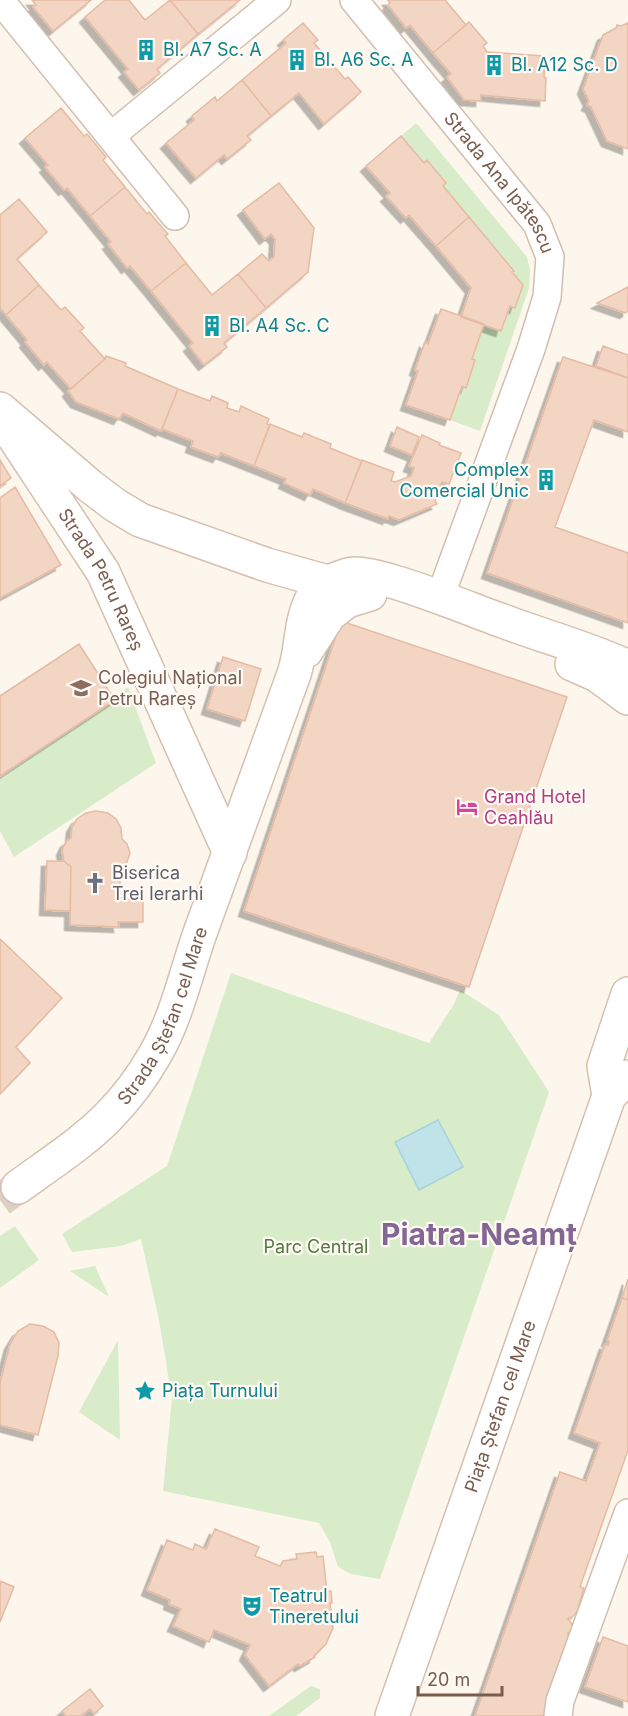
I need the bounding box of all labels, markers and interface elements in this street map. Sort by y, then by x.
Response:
building icon: Bl. A7 Sc. A [134,38,158,62]
place label: Bl. A7 Sc. A [163,39,262,60]
building icon: Bl. A6 Sc. A [285,48,309,72]
place label: Bl. A6 Sc. A [314,49,414,70]
building icon: Bl. A12 Sc. D [482,53,506,77]
place label: Bl. A12 Sc. D [511,54,618,75]
street label: Strada Ana Ipătescu [440,108,558,256]
building icon: Bl. A4 Sc. C [200,314,224,338]
place label: Bl. A4 Sc. C [229,315,330,336]
place label: Complex Comercial Unic [399,459,529,501]
building icon: Complex Comercial Unic [534,468,558,492]
street label: Strada Petru Rareș [54,504,148,654]
place label: Colegiul Național Petru Rareș [98,667,242,710]
school or university icon: Colegiul Național Petru Rareș [69,676,93,700]
place label: Grand Hotel Ceahlău [484,786,586,828]
hotel icon: Grand Hotel Ceahlău [455,795,479,819]
place label: Biserica Trei Ierarhi [112,862,203,904]
church icon: Biserica Trei Ierarhi [83,871,107,895]
street label: Strada Ștefan cel Mare [113,924,211,1109]
district label: Piatra-Neamț [381,1216,577,1252]
park label: Parc Central [264,1236,368,1257]
street label: Piața Ștefan cel Mare [460,1318,540,1495]
place icon: Piața Turnului [133,1379,157,1403]
place label: Piața Turnului [162,1380,278,1402]
place label: Teatrul Tineretului [269,1585,359,1627]
theatre icon: Teatrul Tineretului [240,1594,264,1618]
scale bar [418,1659,502,1697]
text: 20 m [427,1669,470,1690]

